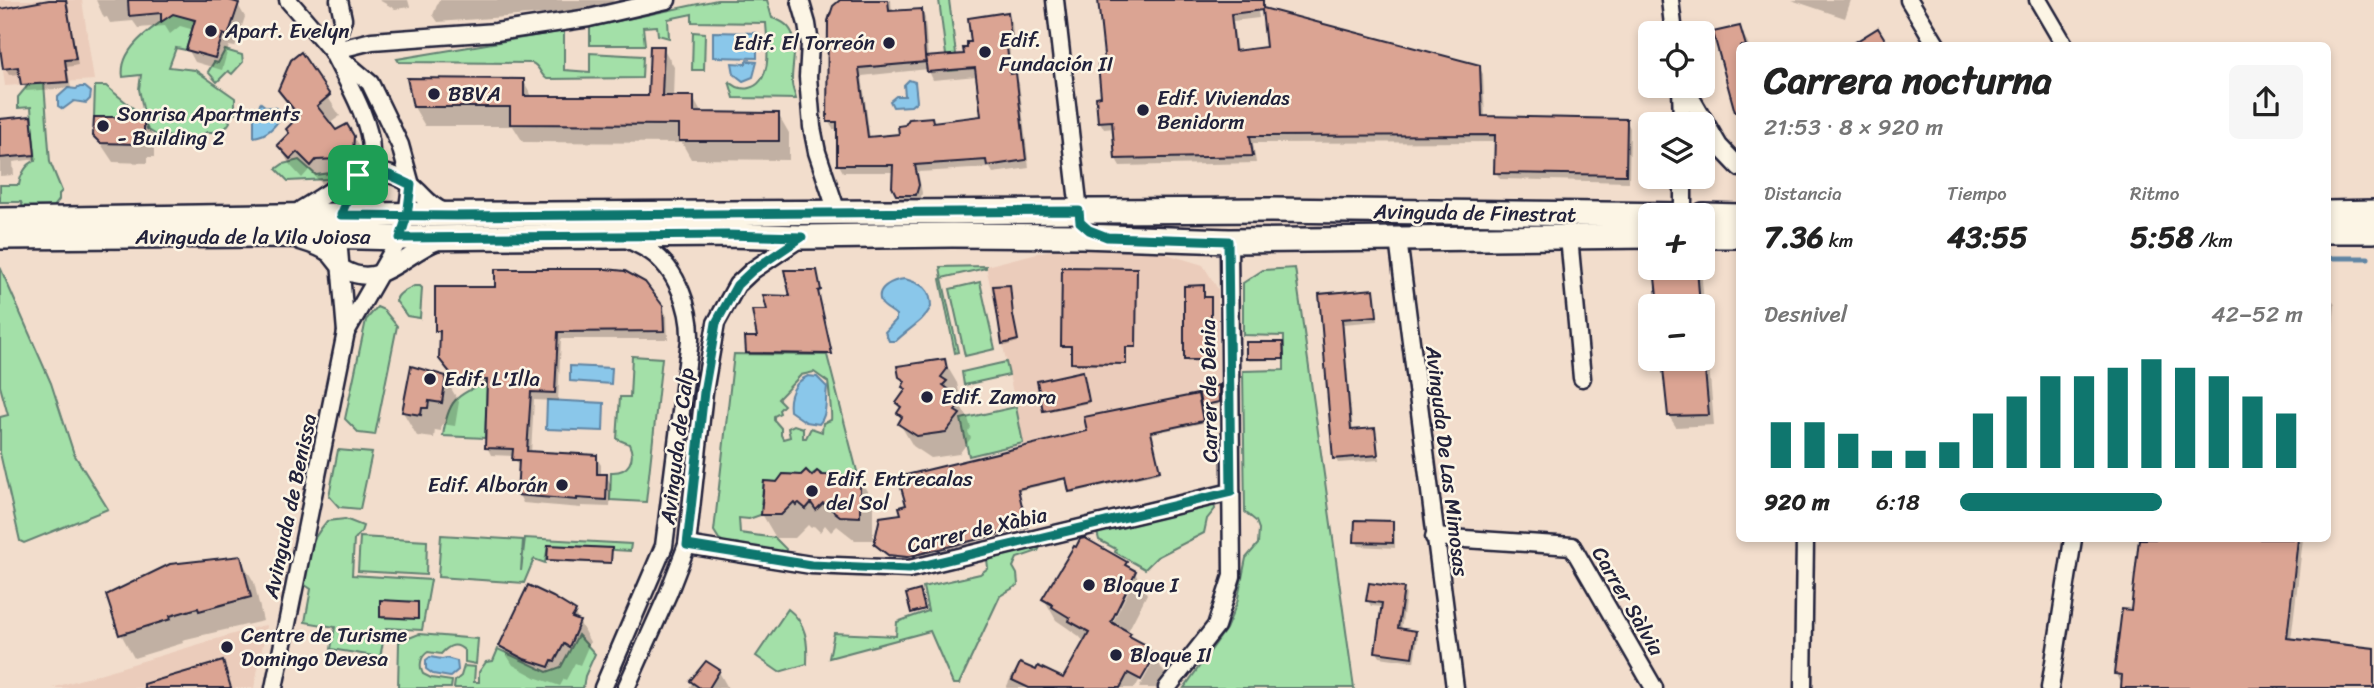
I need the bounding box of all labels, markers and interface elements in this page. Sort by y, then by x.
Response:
place label: Apart. Evelyn [224,12,350,50]
place label: Edif. Fundación II [999,21,1114,83]
map controls [1638,21,1715,371]
button: locate [1638,21,1715,98]
marker: Apart. Evelyn [203,23,219,39]
place label: Edif. El Torreón [734,24,875,62]
marker: Edif. El Torreón [881,35,897,51]
marker: Edif. Fundación II [977,44,993,60]
text: Carrera nocturna [1764,47,2052,114]
button: share [2229,65,2303,139]
place label: BBVA [448,75,501,113]
place label: Edif. Viviendas Benidorm [1157,79,1290,141]
marker: BBVA [426,86,442,102]
place label: Sonrisa Apartments - Building 2 [117,95,300,157]
marker: Edif. Viviendas Benidorm [1135,102,1151,118]
text: 21:53 · 8 × 920 m [1764,107,1943,148]
button: layers [1638,112,1715,189]
marker: Sonrisa Apartments - Building 2 [95,118,111,134]
pin [328,145,388,205]
icon: arrive [339,156,377,194]
text: Distancia [1764,177,1842,210]
text: Tiempo [1947,177,2007,210]
text: Ritmo [2130,177,2179,210]
street label: Avinguda de Finestrat [1372,192,1577,234]
button: + [1638,203,1715,280]
text: 7.36 [1764,210,1824,264]
text: 43:55 [1947,210,2028,264]
text: 5:58 [2130,210,2194,264]
street label: Avinguda de la Vila Joiosa [134,218,371,256]
text: km [1824,224,1853,257]
text: /km [2194,224,2233,257]
button: − [1638,294,1715,371]
text: Desnivel [1764,294,1847,335]
text: 42–52 m [2211,294,2303,335]
street label: Carrer de Dénia [1189,319,1229,463]
street label: Avinguda De Las Mimosas [1414,342,1480,579]
place label: Edif. L'Illa [444,360,541,398]
street label: Avinguda de Calp [648,365,705,528]
marker: Edif. L'Illa [422,371,438,387]
place label: Edif. Zamora [941,378,1057,416]
marker: Edif. Zamora [919,389,935,405]
street label: Avinguda de Benissa [252,410,328,603]
place label: Edif. Entrecalas del Sol [826,460,973,522]
place label: Edif. Alborán [428,466,548,504]
marker: Edif. Alborán [554,477,570,493]
text: 920 m [1764,482,1830,523]
text: 6:18 [1876,482,1920,523]
marker: Edif. Entrecalas del Sol [804,483,820,499]
street label: Carrer de Xàbia [903,495,1051,565]
street label: Carrer Sàlvia [1581,539,1675,664]
place label: Bloque I [1103,566,1180,604]
marker: Bloque I [1081,577,1097,593]
place label: Centre de Turisme Domingo Devesa [241,616,407,678]
place label: Bloque II [1130,636,1212,674]
marker: Centre de Turisme Domingo Devesa [219,639,235,655]
marker: Bloque II [1108,647,1124,663]

